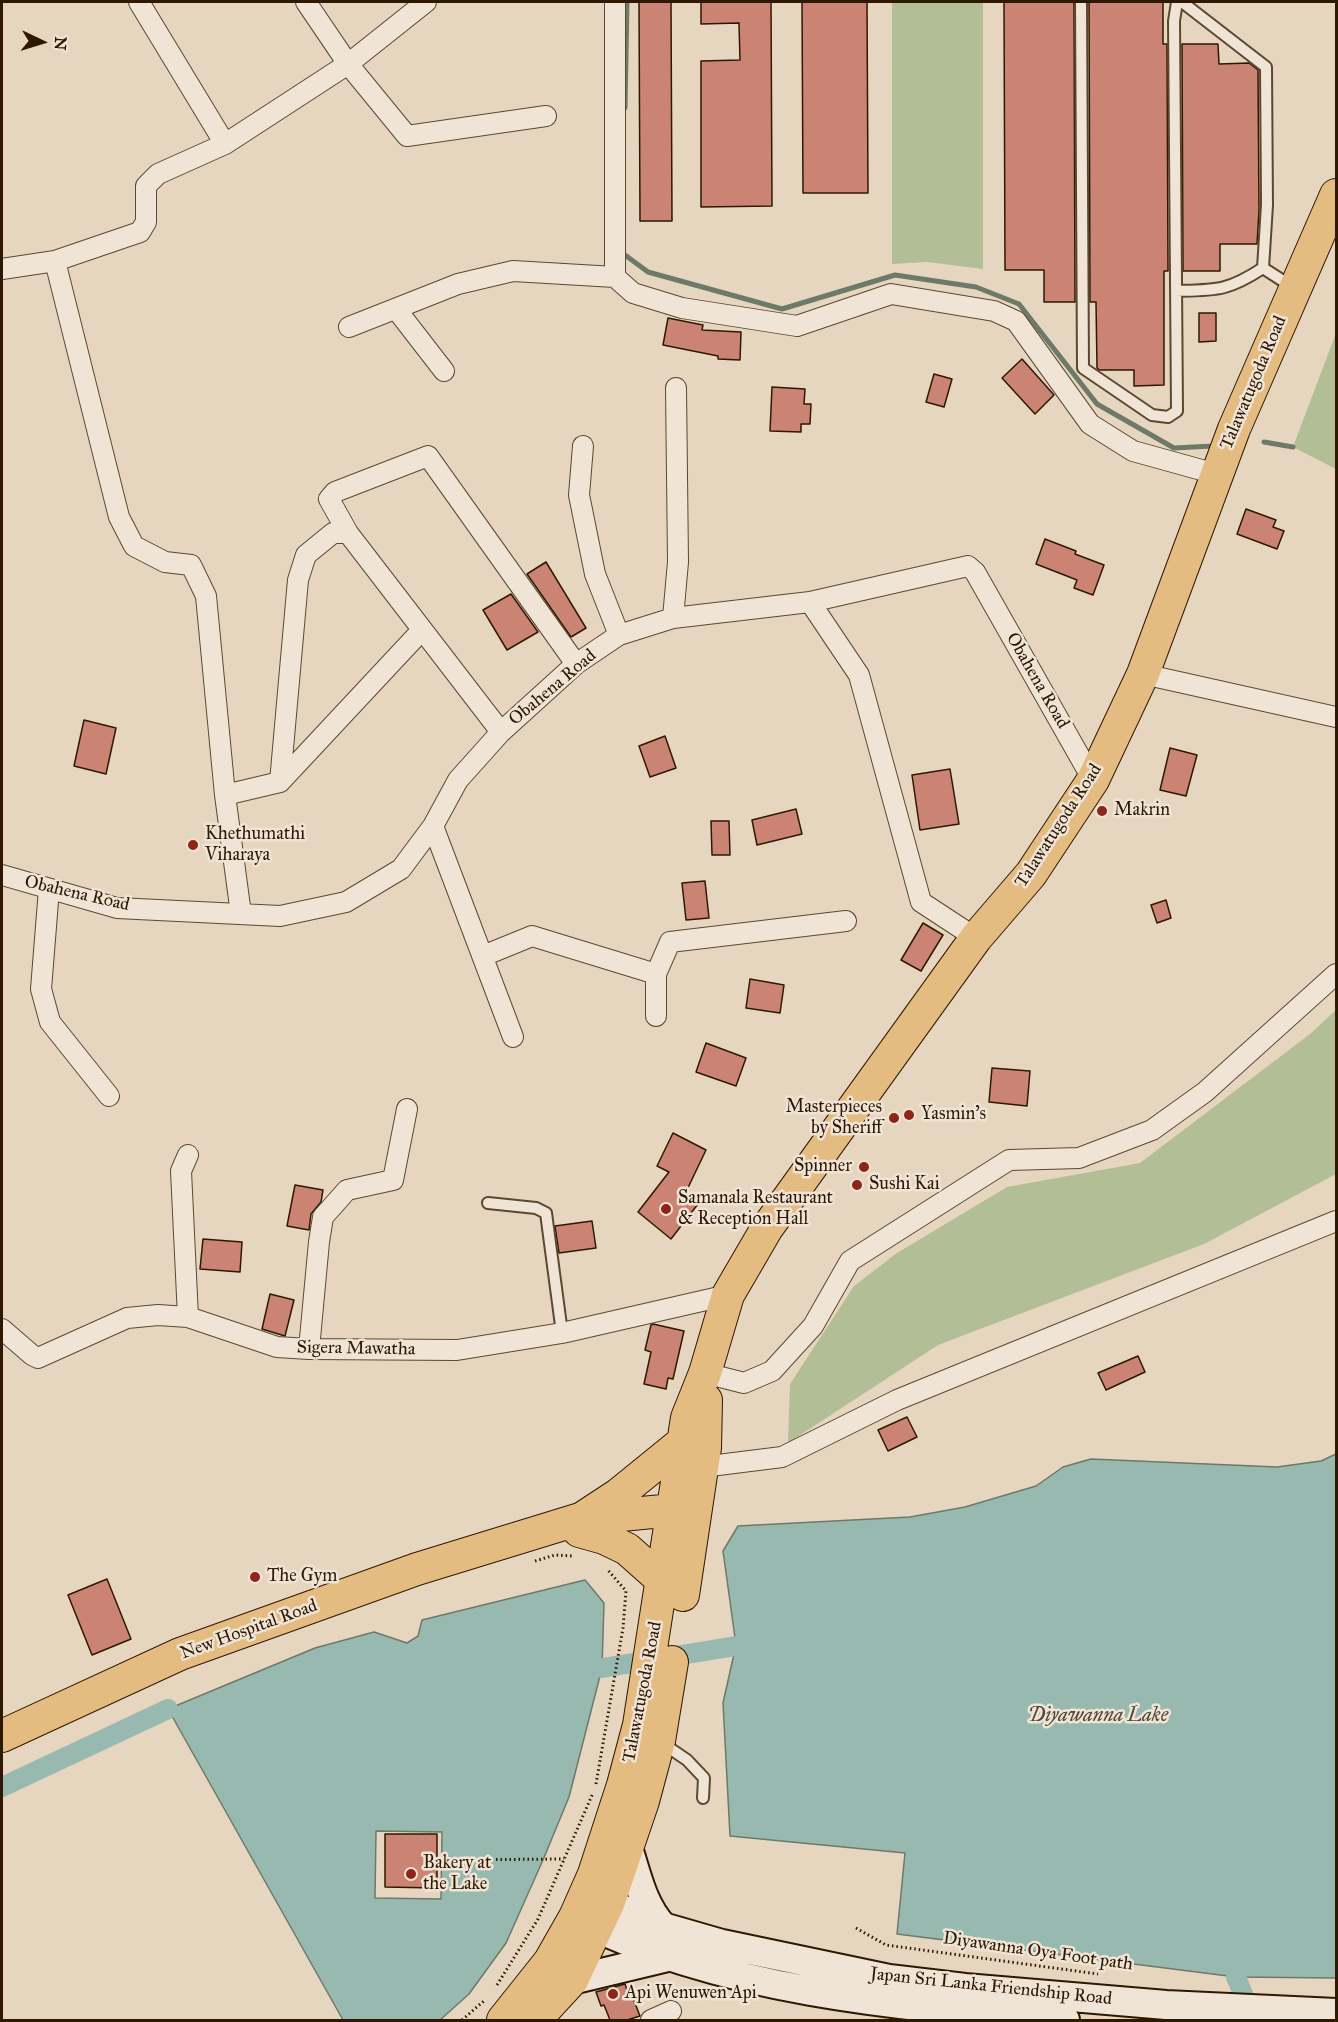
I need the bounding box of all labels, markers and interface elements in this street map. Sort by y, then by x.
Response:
north arrow [12,12,72,72]
text: N [51,36,70,51]
street label: Talawatugoda Road [1216,313,1292,453]
street label: Obahena Road [1001,629,1073,733]
street label: Obahena Road [505,645,601,731]
street label: Talawatugoda Road [1011,760,1107,892]
place label: Makrin [1114,800,1170,822]
marker: Makrin [1095,804,1109,818]
place label: Khethumathi Viharaya [205,824,305,866]
marker: Khethumathi Viharaya [186,838,200,852]
street label: Obahena Road [22,871,132,917]
place label: Masterpieces by Sheriff [786,1097,882,1140]
place label: Yasmin's [921,1104,986,1126]
marker: Yasmin's [902,1108,916,1122]
marker: Masterpieces by Sheriff [887,1111,901,1125]
place label: Spinner [794,1156,852,1178]
marker: Spinner [857,1160,871,1174]
place label: Sushi Kai [869,1174,940,1196]
marker: Sushi Kai [850,1178,864,1192]
place label: Samanala Restaurant & Reception Hall [678,1188,833,1230]
marker: Samanala Restaurant & Reception Hall [659,1202,673,1216]
street label: Sigera Mawatha [296,1337,416,1361]
place label: The Gym [267,1566,337,1588]
marker: The Gym [248,1570,262,1584]
street label: New Hospital Road [178,1595,320,1665]
street label: Talawatugoda Road [619,1620,667,1764]
water label: Diyawanna Lake [1028,1704,1168,1728]
place label: Bakery at the Lake [423,1853,491,1896]
marker: Bakery at the Lake [404,1867,418,1881]
street label: Diyawanna Oya Foot path [942,1928,1134,1976]
street label: Japan Sri Lanka Friendship Road [869,1964,1113,2010]
place label: Api Wenuwen Api [625,1983,757,2005]
marker: Api Wenuwen Api [606,1987,620,2001]

